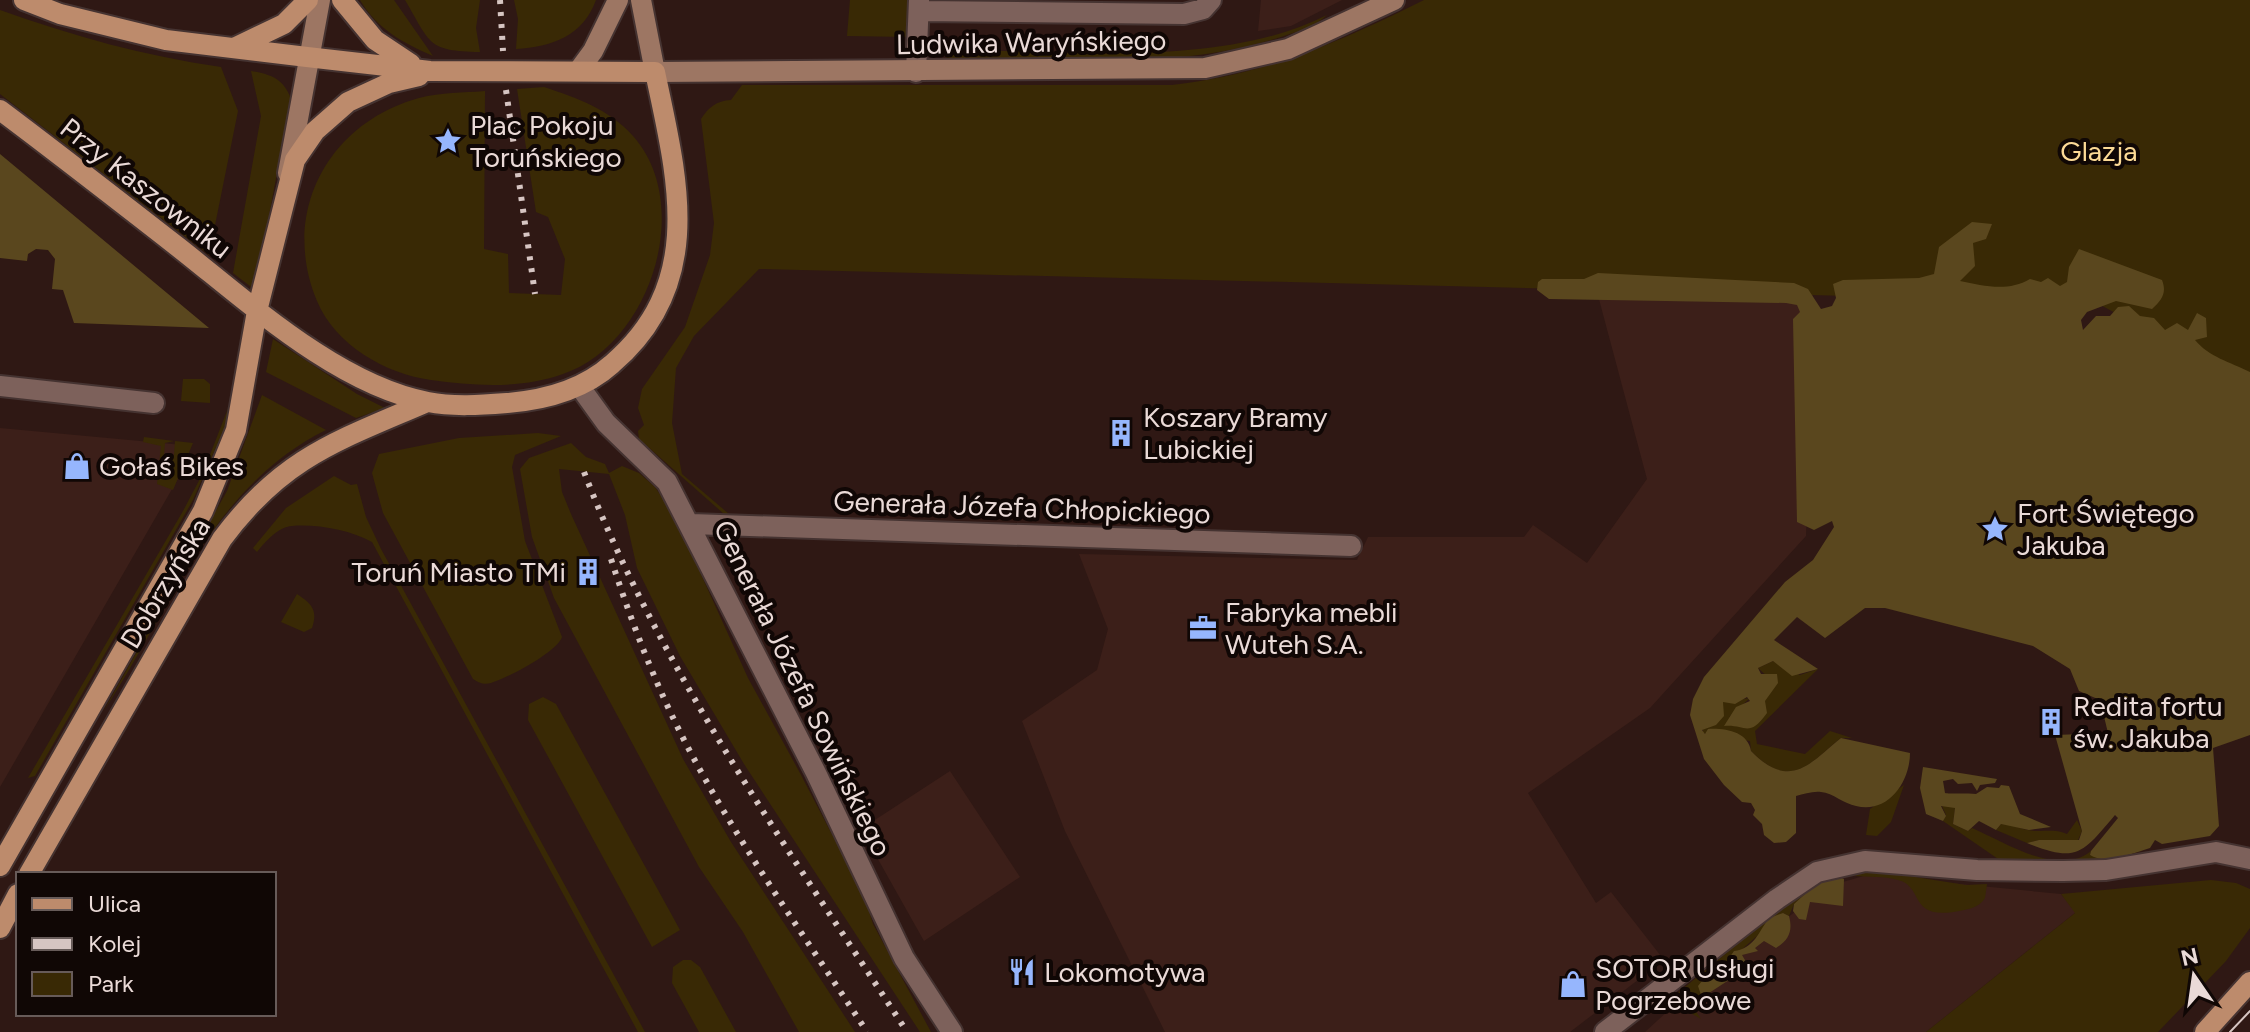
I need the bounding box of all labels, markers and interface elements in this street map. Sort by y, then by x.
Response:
street label: Ludwika Waryńskiego [895,23,1167,61]
place label: Plac Pokoju Toruńskiego [470,108,622,174]
street label: Przy Kaszowniku [54,111,238,265]
place icon: Plac Pokoju Toruńskiego [433,126,463,156]
park label: Glazja [2060,134,2138,168]
place label: Koszary Bramy Lubickiej [1143,400,1328,466]
building icon: Koszary Bramy Lubickiej [1106,418,1136,448]
place label: Gołaś Bikes [99,449,244,483]
shop icon: Gołaś Bikes [62,451,92,481]
street label: Generała Józefa Chłopickiego [833,483,1211,531]
place label: Fort Świętego Jakuba [2017,496,2195,562]
street label: Dobrzyńska [113,512,217,654]
street label: Generała Józefa Sowińskiego [707,514,899,862]
place icon: Fort Świętego Jakuba [1980,514,2010,544]
place label: Toruń Miasto TMi [352,555,566,589]
building icon: Toruń Miasto TMi [573,557,603,587]
place label: Fabryka mebli Wuteh S.A. [1225,595,1398,661]
office icon: Fabryka mebli Wuteh S.A. [1188,613,1218,643]
place label: Redita fortu św. Jakuba [2073,689,2223,755]
building icon: Redita fortu św. Jakuba [2036,707,2066,737]
legend [16,872,276,1016]
text: Ulica [88,889,141,918]
text: Kolej [88,929,141,958]
north arrow [2154,936,2234,1016]
text: N [2178,942,2201,972]
place label: SOTOR Usługi Pogrzebowe [1595,951,1775,1017]
place label: Lokomotywa [1044,955,1206,989]
restaurant icon: Lokomotywa [1007,957,1037,987]
text: Park [88,969,134,998]
shop icon: SOTOR Usługi Pogrzebowe [1558,969,1588,999]

